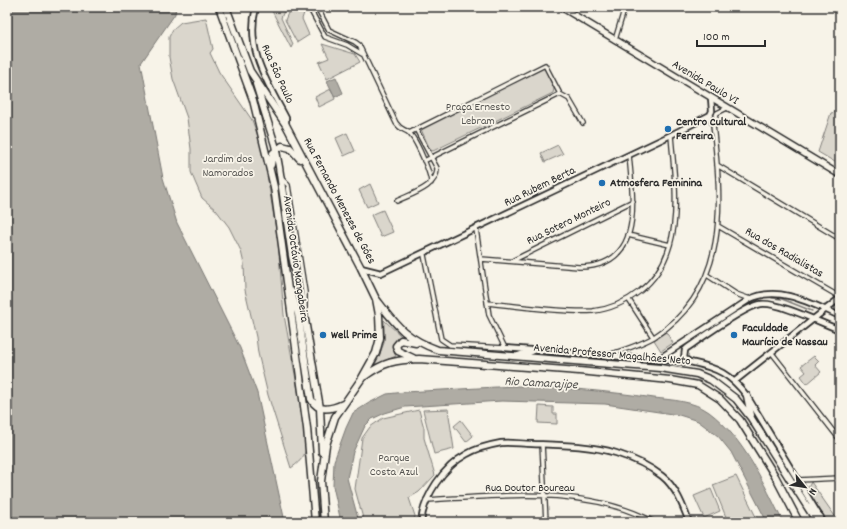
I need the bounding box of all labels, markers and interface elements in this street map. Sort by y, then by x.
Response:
scale bar [697,22,765,48]
text: 100 m [703,29,730,46]
street label: Rua São Paulo [256,42,298,106]
street label: Avenida Paulo VI [668,56,742,110]
park label: Praça Ernesto Lebram [446,99,510,130]
place label: Centro Cultural Ferreira [676,114,746,145]
marker: Centro Cultural Ferreira [663,124,673,134]
street label: Rua Fernando Menezes de Góes [298,135,380,267]
park label: Jardim dos Namorados [202,151,254,182]
street label: Rua Rubem Berta [502,162,579,212]
place label: Atmosfera Feminina [610,175,703,192]
marker: Atmosfera Feminina [597,178,607,188]
street label: Rua Sotero Monteiro [524,194,614,250]
street label: Avenida Octávio Mangabeira [278,195,312,324]
street label: Rua dos Radialistas [742,224,826,282]
place label: Faculdade Maurício de Nassau [742,320,828,351]
place label: Well Prime [331,327,378,344]
marker: Well Prime [318,330,328,340]
marker: Faculdade Maurício de Nassau [729,330,739,340]
street label: Avenida Professor Magalhães Neto [533,340,691,370]
water label: Rio Camarajipe [504,373,579,395]
park label: Parque Costa Azul [370,450,418,481]
north arrow [785,467,825,507]
street label: Rua Doutor Boureau [485,480,575,497]
text: N [803,485,820,498]

